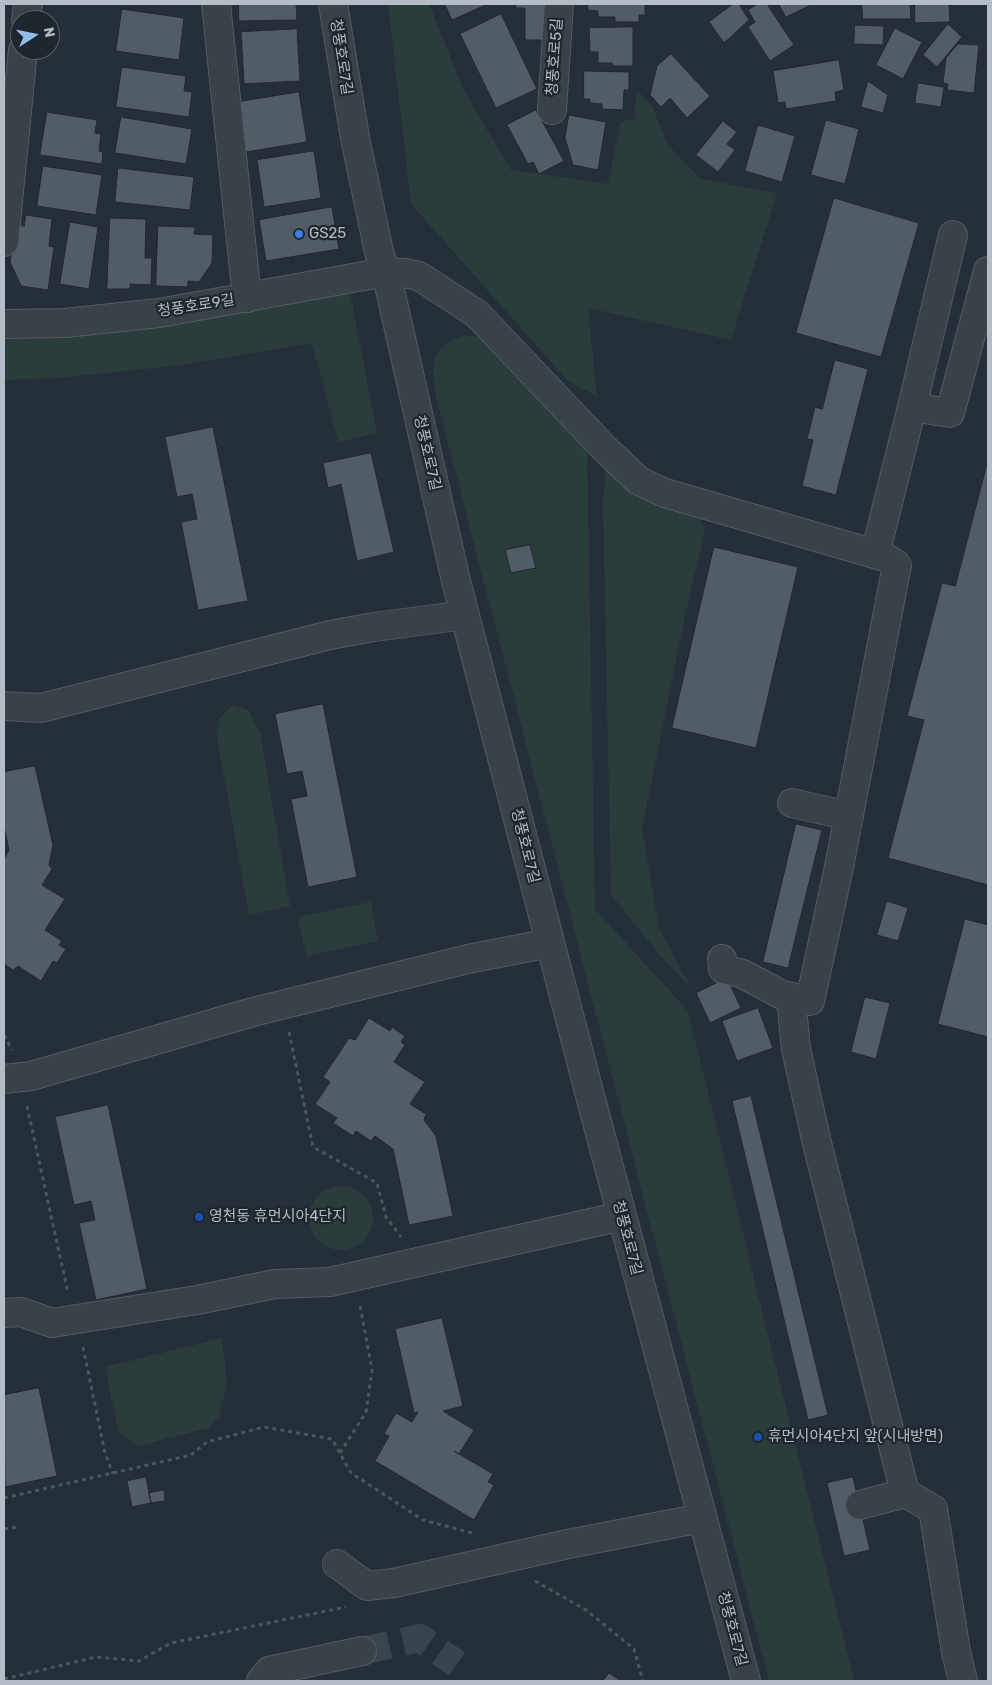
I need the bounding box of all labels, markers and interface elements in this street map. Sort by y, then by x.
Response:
north arrow [10,10,60,60]
street label: 청풍호로7길 [326,18,356,96]
street label: 청풍호로5길 [543,18,567,96]
text: N [40,26,59,39]
place label: GS25 [309,225,346,243]
marker: GS25 [293,228,305,240]
street label: 청풍호로9길 [156,291,236,321]
street label: 청풍호로7길 [410,414,444,492]
street label: 청풍호로7길 [507,807,543,885]
street label: 청풍호로7길 [608,1199,646,1277]
place label: 영천동 휴먼시아4단지 [209,1208,346,1226]
marker: 영천동 휴먼시아4단지 [193,1211,205,1223]
place label: 휴먼시아4단지 앞(시내방면) [768,1428,943,1446]
marker: 휴먼시아4단지 앞(시내방면) [752,1431,764,1443]
street label: 청풍호로7길 [713,1590,751,1668]

